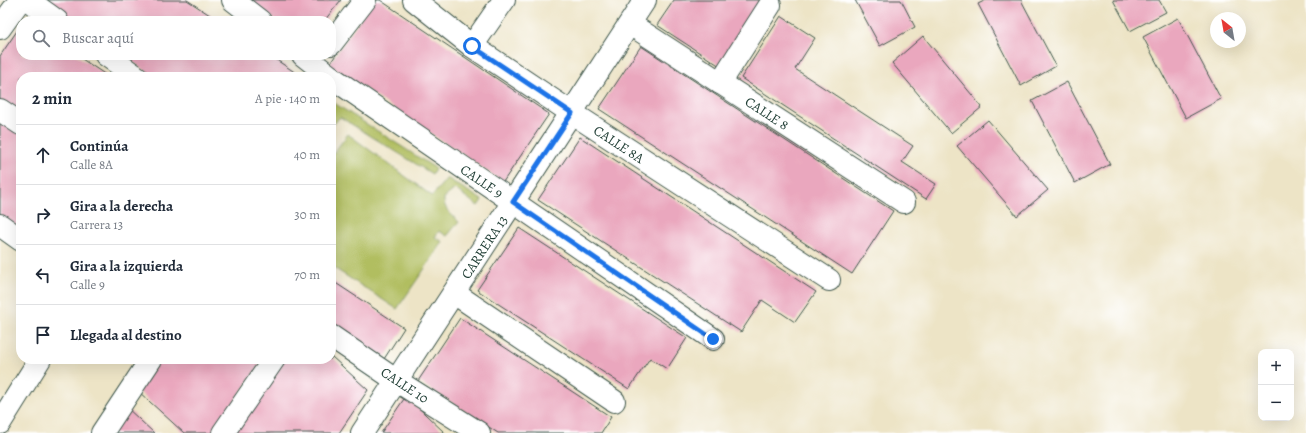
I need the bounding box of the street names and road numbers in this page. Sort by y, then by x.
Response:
street label: CALLE 8 [741,92,792,135]
street label: CALLE 8A [590,121,648,168]
street label: CALLE 9 [457,160,507,203]
street label: CARRERA 13 [457,212,512,283]
street label: CALLE 10 [377,363,432,408]

